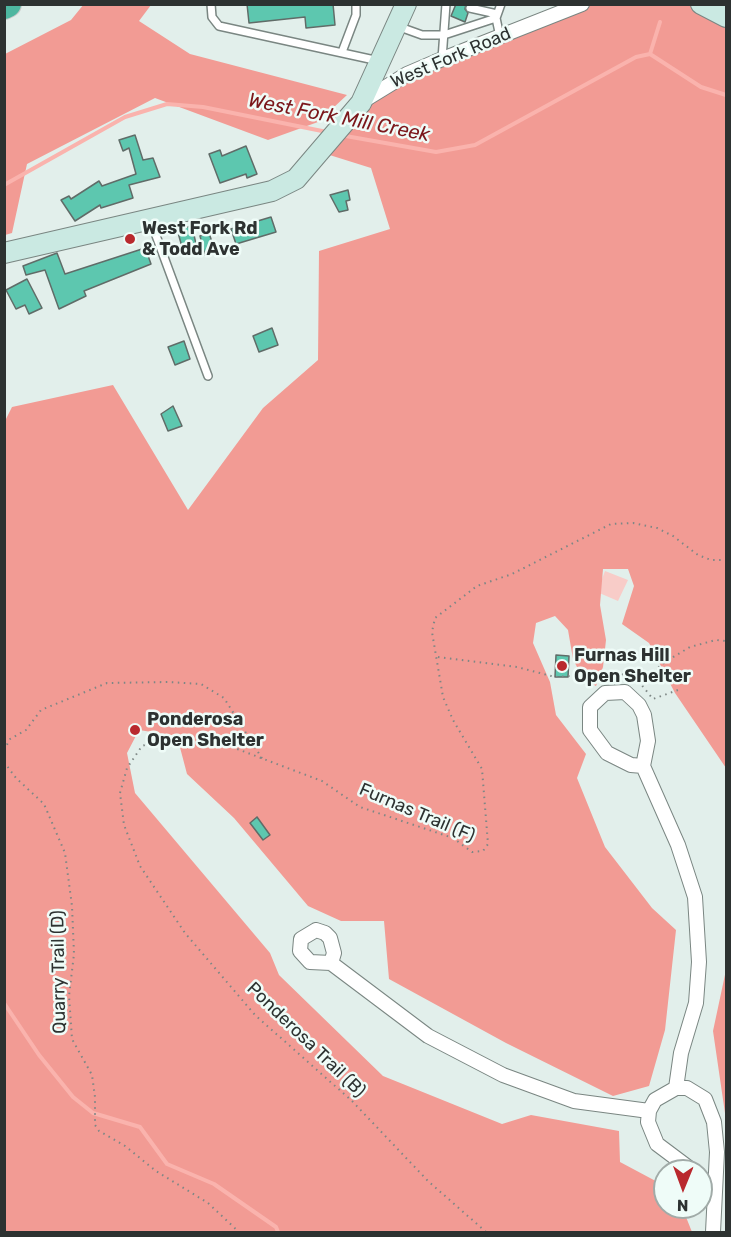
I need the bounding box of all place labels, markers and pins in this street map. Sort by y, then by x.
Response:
place label: West Fork Rd & Todd Ave [142,218,258,260]
marker: West Fork Rd & Todd Ave [123,232,137,246]
place label: Furnas Hill Open Shelter [574,645,691,688]
marker: Furnas Hill Open Shelter [555,659,569,673]
place label: Ponderosa Open Shelter [147,709,264,752]
marker: Ponderosa Open Shelter [128,723,142,737]

